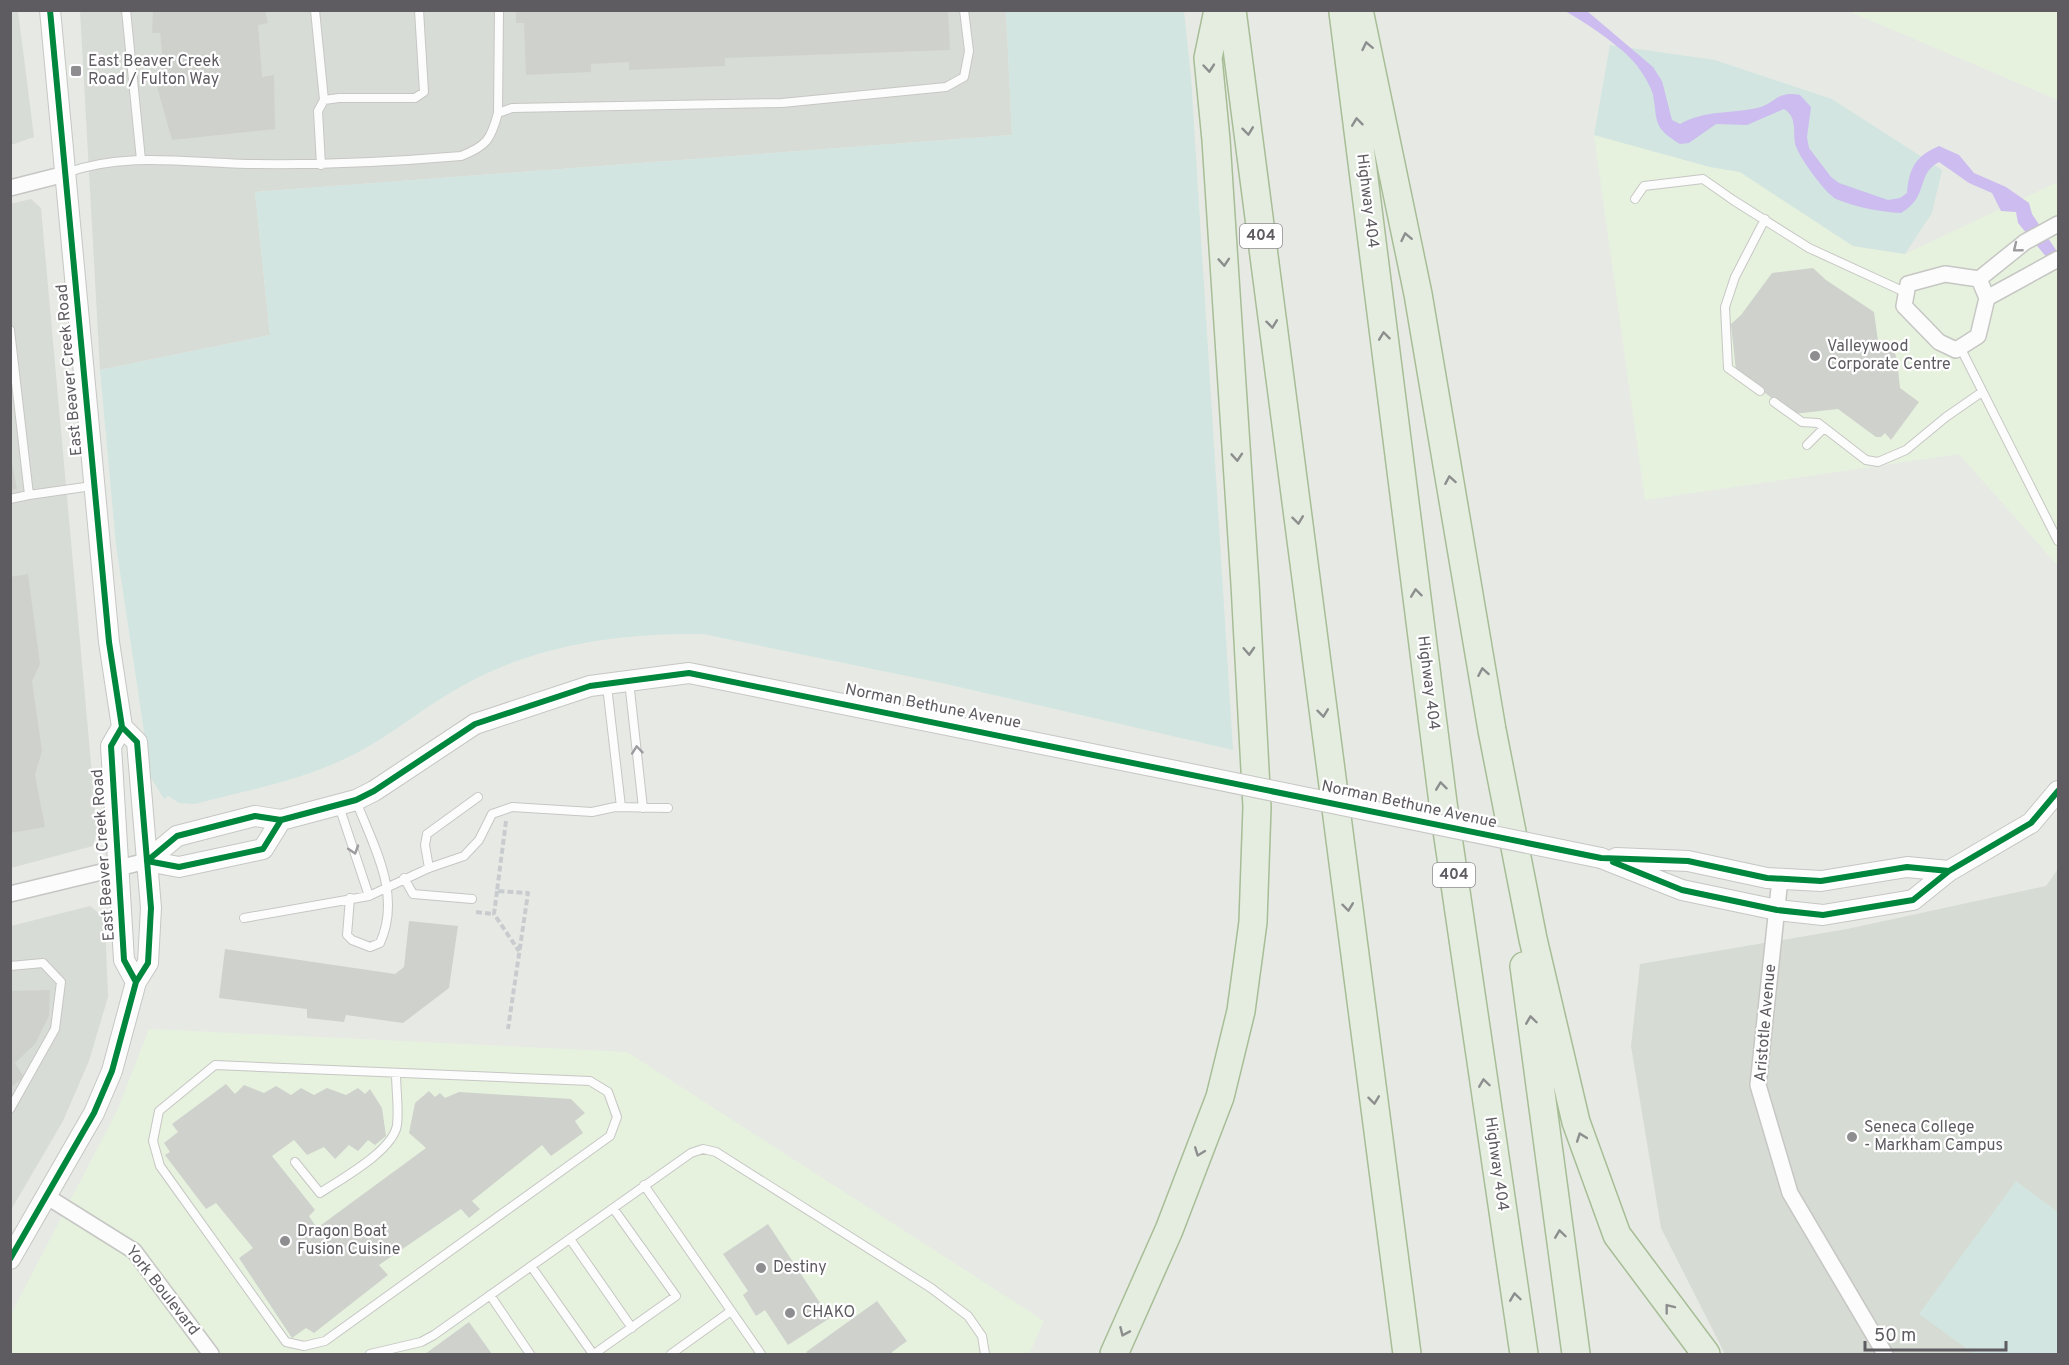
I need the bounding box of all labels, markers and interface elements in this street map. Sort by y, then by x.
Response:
one-way arrow [1361,41,1374,51]
place label: East Beaver Creek Road / Fulton Way [88,52,220,90]
one-way arrow [1202,63,1215,72]
marker: East Beaver Creek Road / Fulton Way [69,64,83,78]
one-way arrow [1351,117,1364,127]
one-way arrow [1241,126,1254,135]
street label: Highway 404 [1351,153,1383,250]
road number: 404 [1240,224,1282,248]
one-way arrow [1400,232,1413,242]
one-way arrow [2013,241,2024,252]
one-way arrow [1217,258,1230,267]
street label: East Beaver Creek Road [53,283,87,457]
one-way arrow [1266,320,1278,329]
one-way arrow [1378,332,1391,341]
place label: Valleywood Corporate Centre [1827,337,1951,375]
marker: Valleywood Corporate Centre [1808,349,1822,363]
one-way arrow [1230,452,1243,461]
one-way arrow [1444,476,1457,486]
one-way arrow [1291,515,1303,525]
one-way arrow [1411,588,1423,597]
street label: Highway 404 [1412,635,1444,732]
one-way arrow [1242,647,1255,656]
one-way arrow [1477,668,1489,677]
street label: Norman Bethune Avenue [843,680,1023,734]
one-way arrow [1316,709,1329,718]
one-way arrow [631,745,644,754]
street label: East Beaver Creek Road [88,768,120,942]
street label: Norman Bethune Avenue [1319,777,1499,833]
one-way arrow [1435,781,1448,791]
one-way arrow [347,844,359,855]
road number: 404 [1433,863,1475,887]
one-way arrow [1342,902,1354,911]
street label: Aristotle Avenue [1751,963,1781,1083]
one-way arrow [1525,1015,1537,1025]
one-way arrow [1478,1078,1490,1087]
one-way arrow [1367,1095,1379,1105]
street label: Highway 404 [1479,1115,1513,1213]
place label: Seneca College - Markham Campus [1864,1118,2003,1156]
marker: Seneca College - Markham Campus [1845,1130,1859,1144]
one-way arrow [1576,1132,1589,1143]
one-way arrow [1194,1146,1206,1157]
place label: Dragon Boat Fusion Cuisine [297,1222,400,1260]
one-way arrow [1554,1230,1567,1239]
marker: Dragon Boat Fusion Cuisine [278,1234,292,1248]
street label: York Boulevard [121,1242,203,1340]
place label: Destiny [773,1258,827,1278]
marker: Destiny [754,1261,768,1275]
one-way arrow [1510,1292,1522,1301]
place label: CHAKO [802,1303,855,1323]
one-way arrow [1666,1304,1677,1315]
marker: CHAKO [783,1306,797,1320]
scale bar [1865,1314,2006,1352]
text: 50 m [1874,1325,1916,1348]
one-way arrow [1119,1326,1131,1337]

